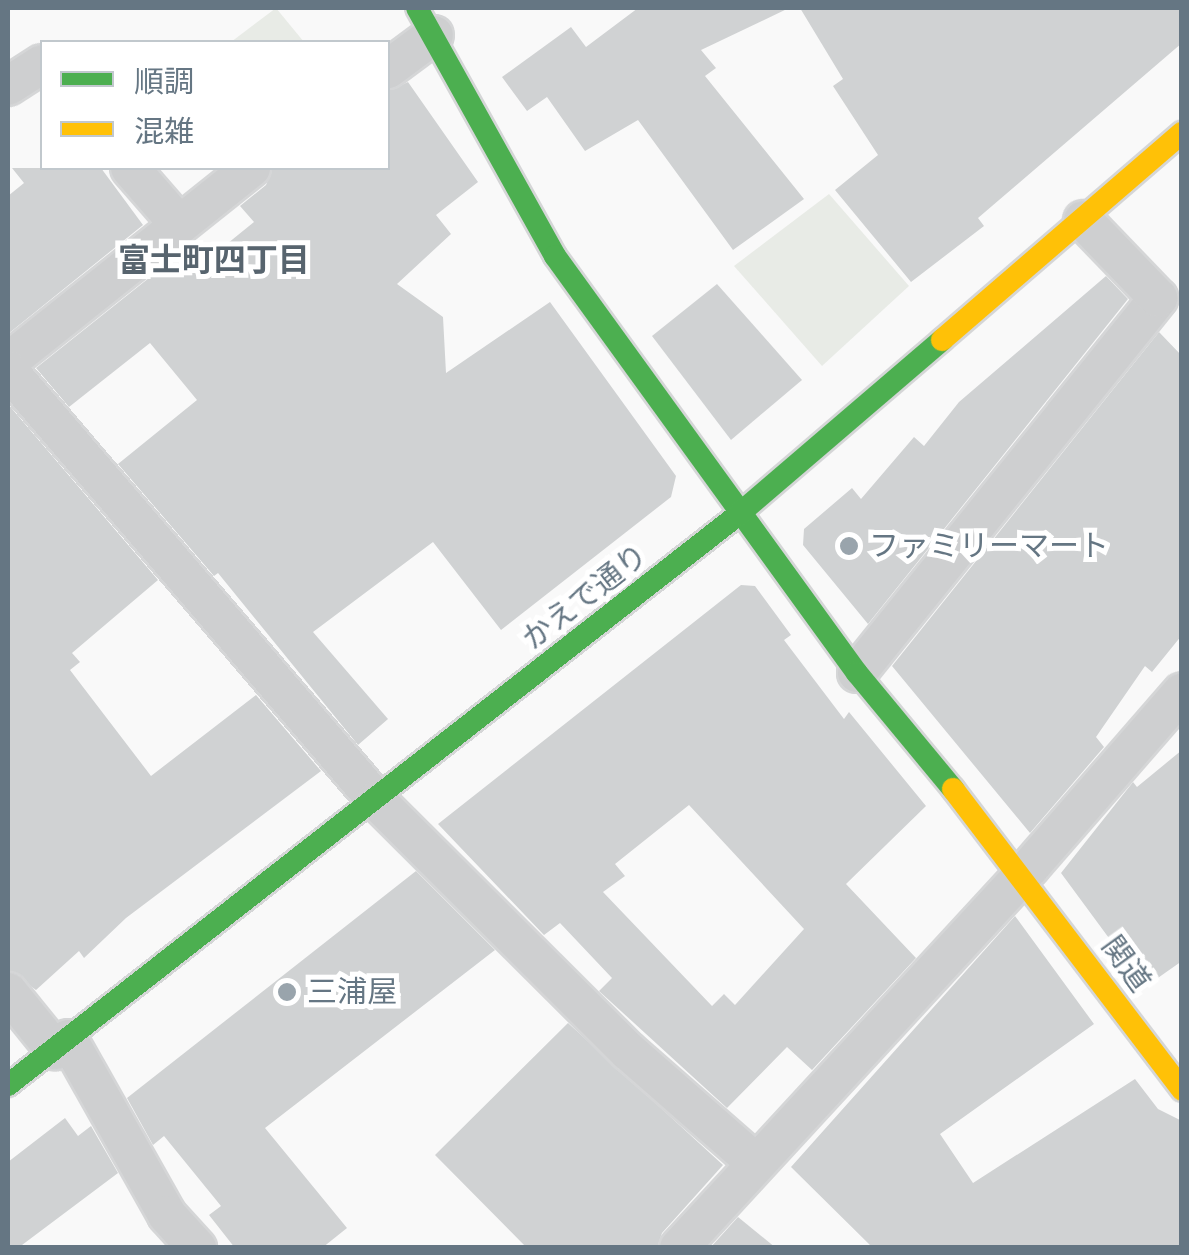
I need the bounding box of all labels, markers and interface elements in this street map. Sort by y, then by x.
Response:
legend [40,40,390,170]
text: 順調 [134,64,194,99]
text: 混雑 [134,114,194,149]
district label: 富士町四丁目 [118,241,310,279]
place label: ファミリーマート [869,528,1109,564]
marker: ファミリーマート [838,535,860,557]
street label: かえで通り [515,537,655,657]
street label: 関道 [1094,929,1158,999]
place label: 三浦屋 [307,974,397,1010]
marker: 三浦屋 [276,981,298,1003]

